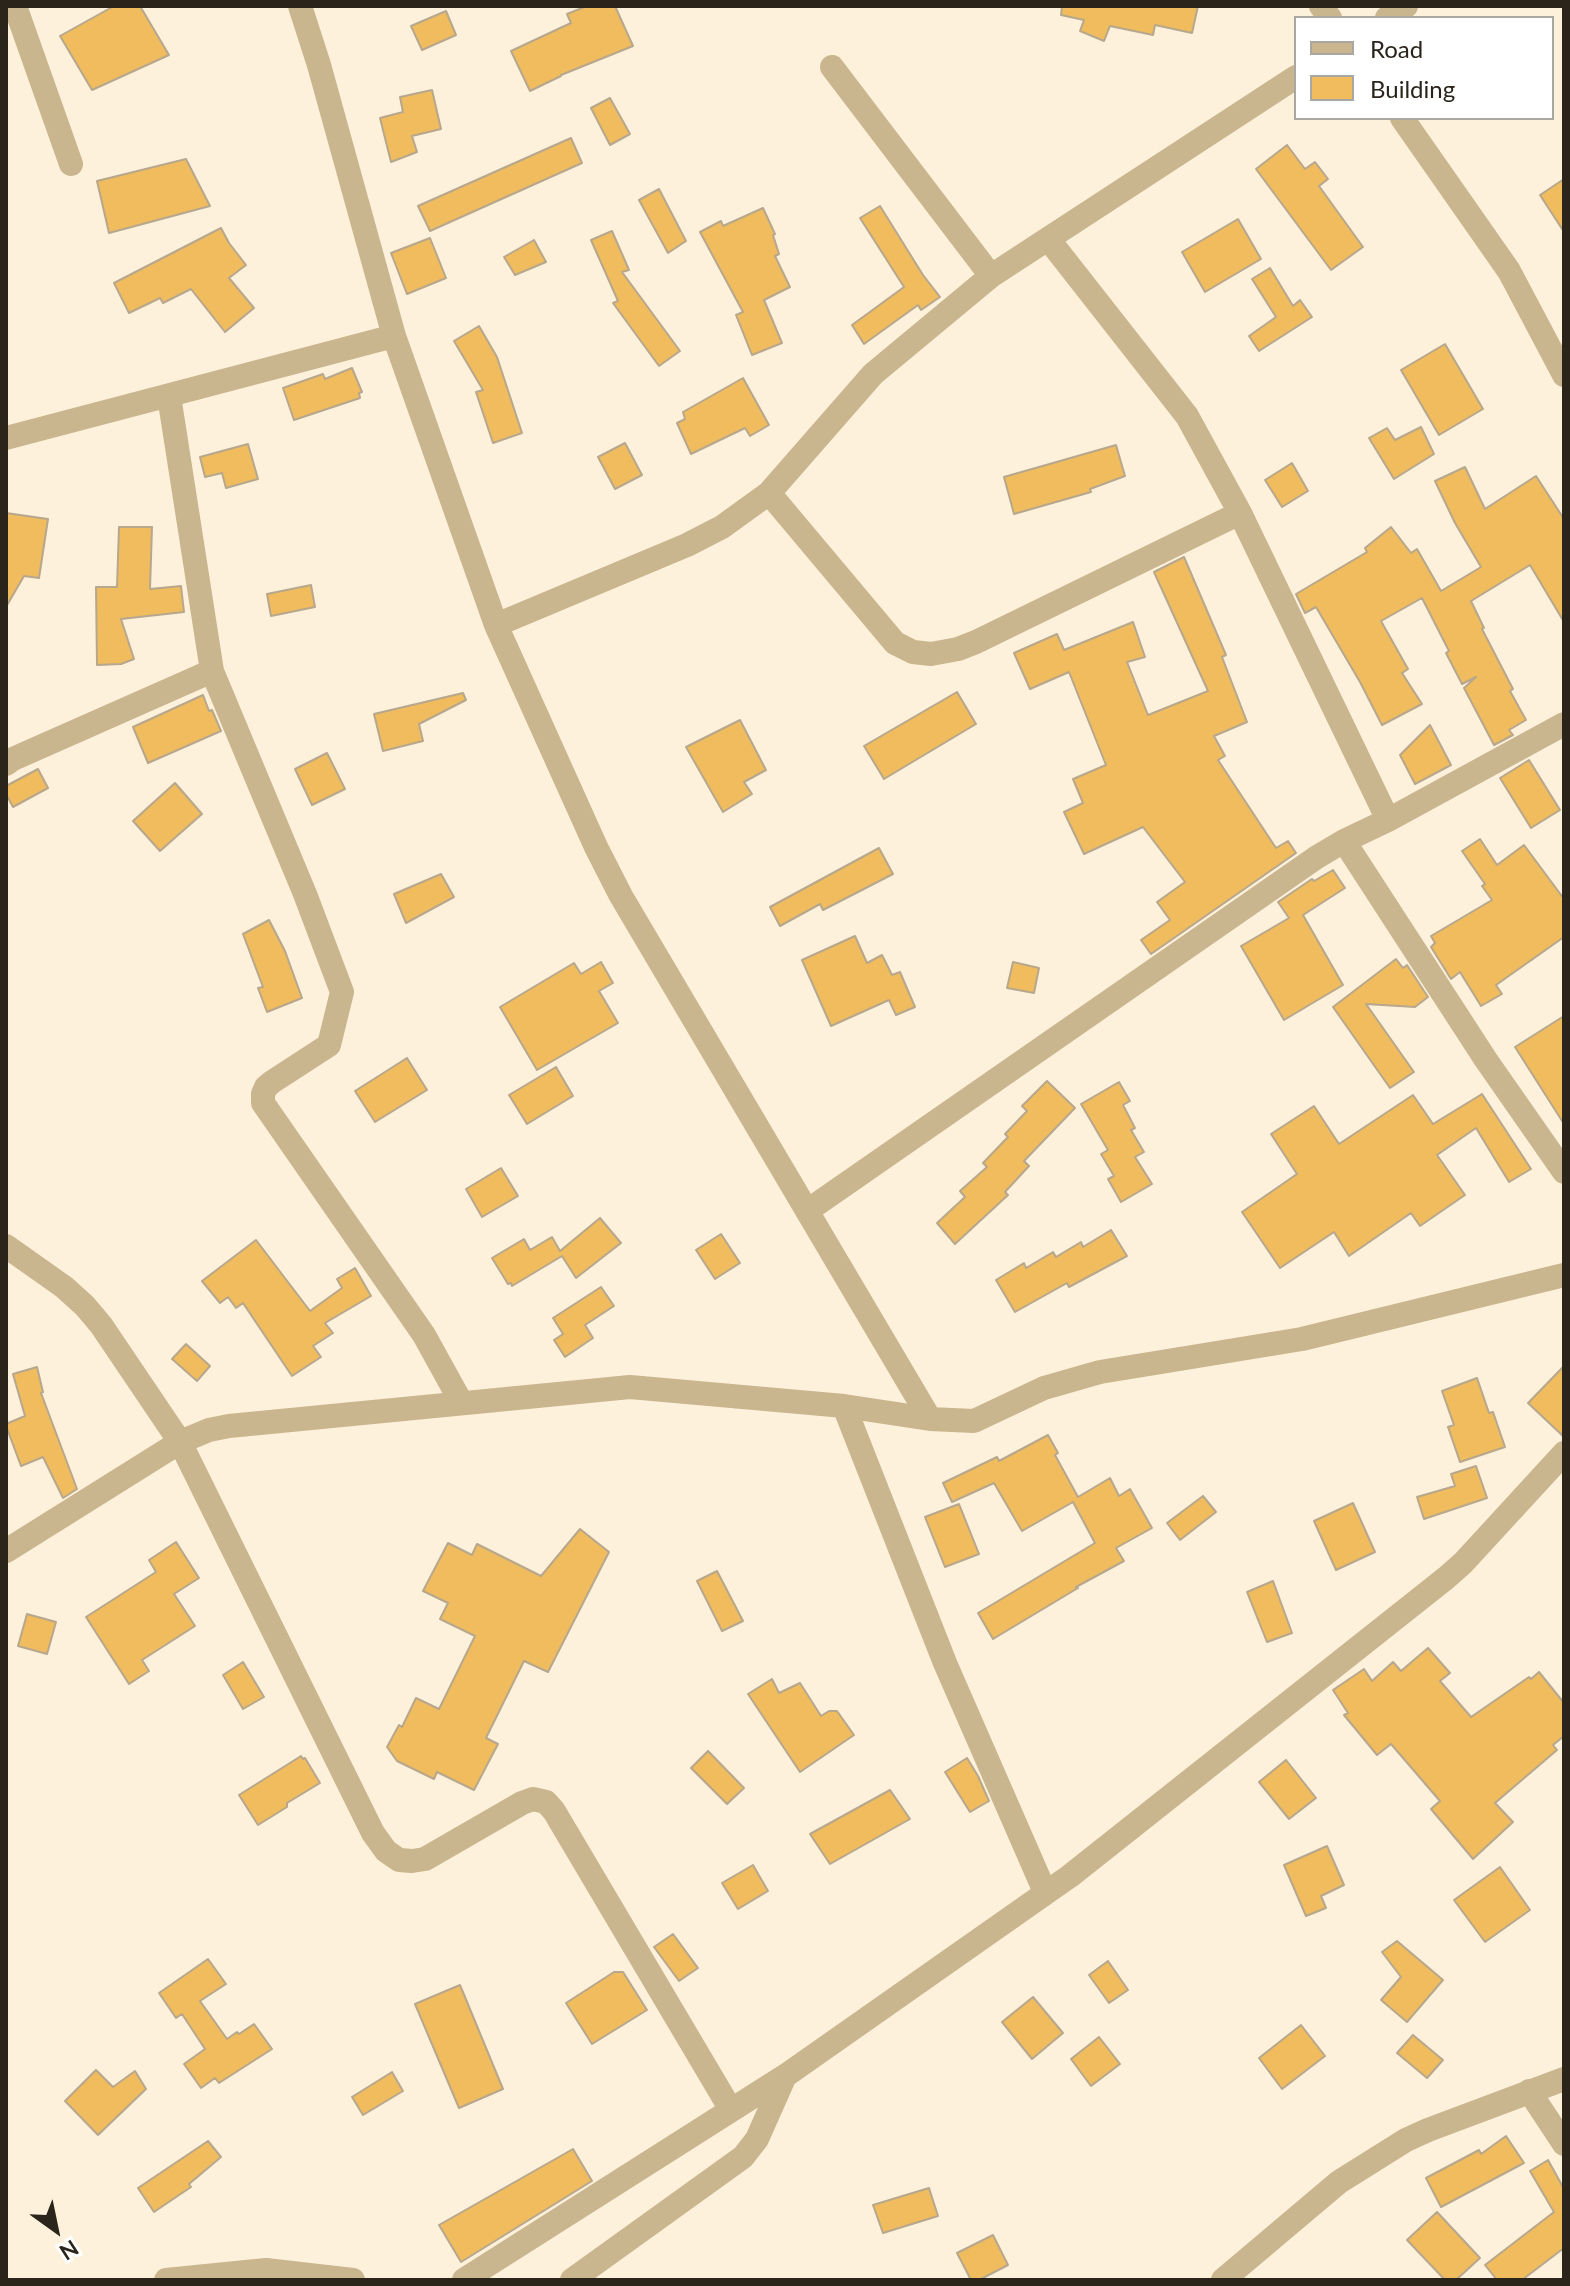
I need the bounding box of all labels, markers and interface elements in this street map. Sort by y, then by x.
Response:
legend [1294,16,1554,120]
text: Road [1370,34,1423,63]
text: Building [1370,74,1455,103]
north arrow [16,2190,96,2270]
text: N [55,2235,84,2266]

